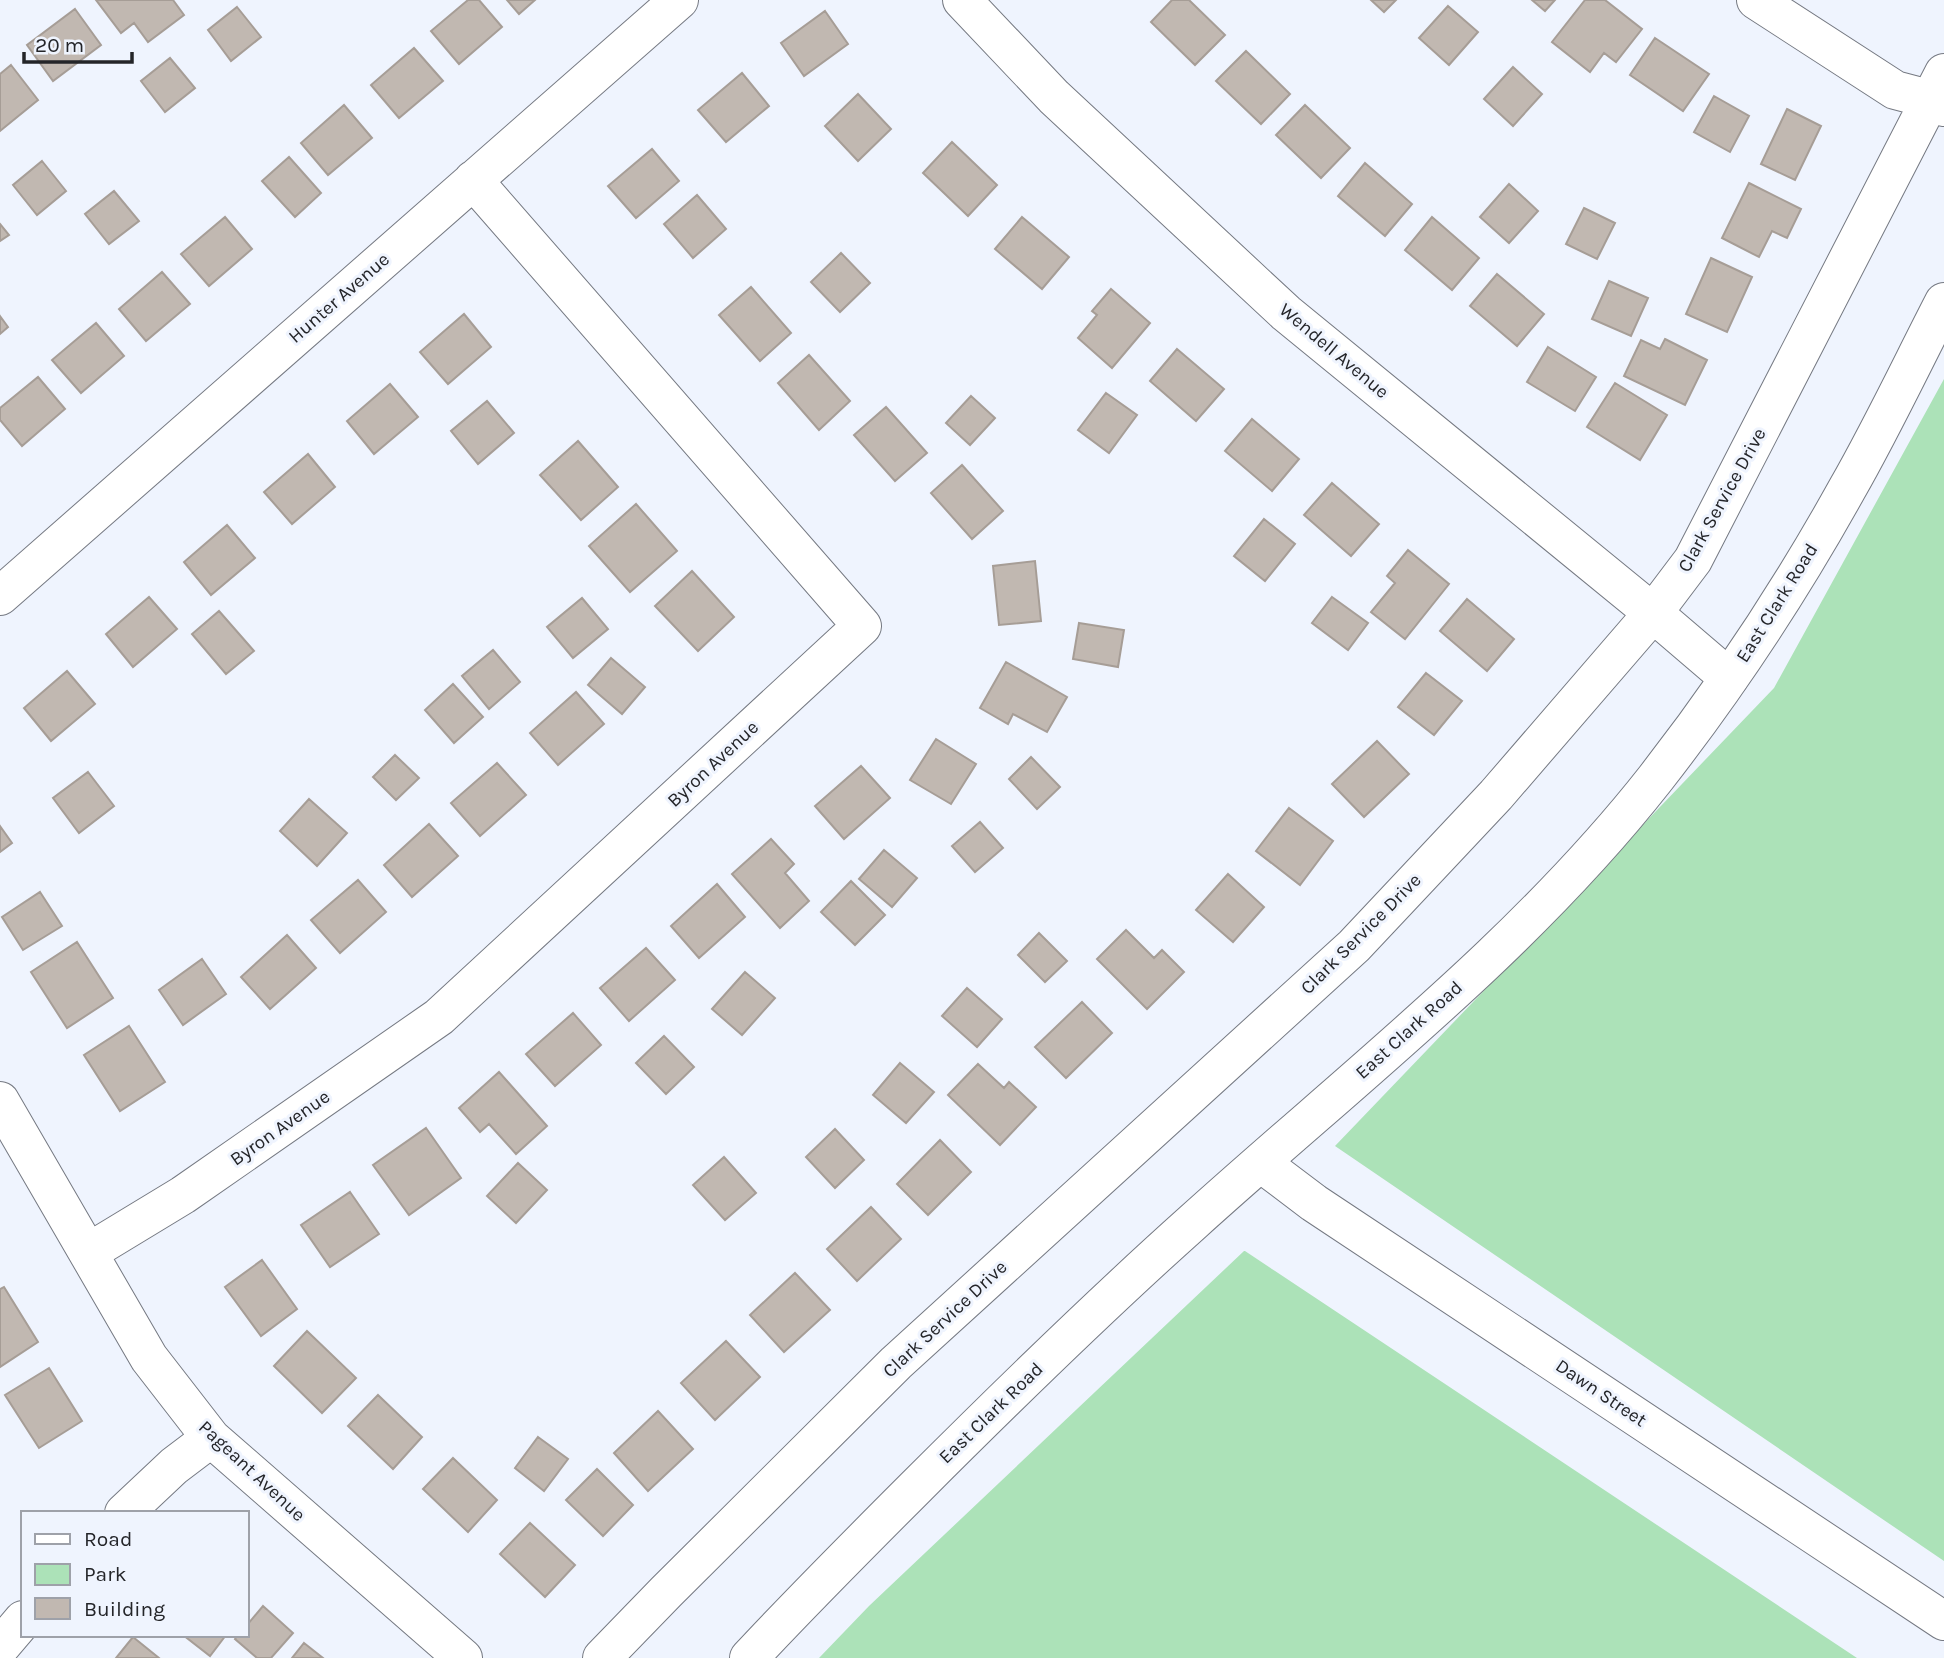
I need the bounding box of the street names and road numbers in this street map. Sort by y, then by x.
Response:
street label: Hunter Avenue [284,248,394,348]
street label: Wendell Avenue [1275,299,1393,403]
street label: Clark Service Drive [1673,424,1771,576]
street label: East Clark Road [1732,539,1822,667]
street label: Byron Avenue [663,716,763,812]
street label: Clark Service Drive [1296,869,1426,999]
street label: East Clark Road [1351,976,1467,1084]
street label: Byron Avenue [226,1086,334,1170]
street label: Clark Service Drive [879,1256,1011,1382]
street label: Dawn Street [1551,1355,1651,1431]
street label: East Clark Road [934,1358,1048,1468]
street label: Pageant Avenue [194,1416,310,1526]

